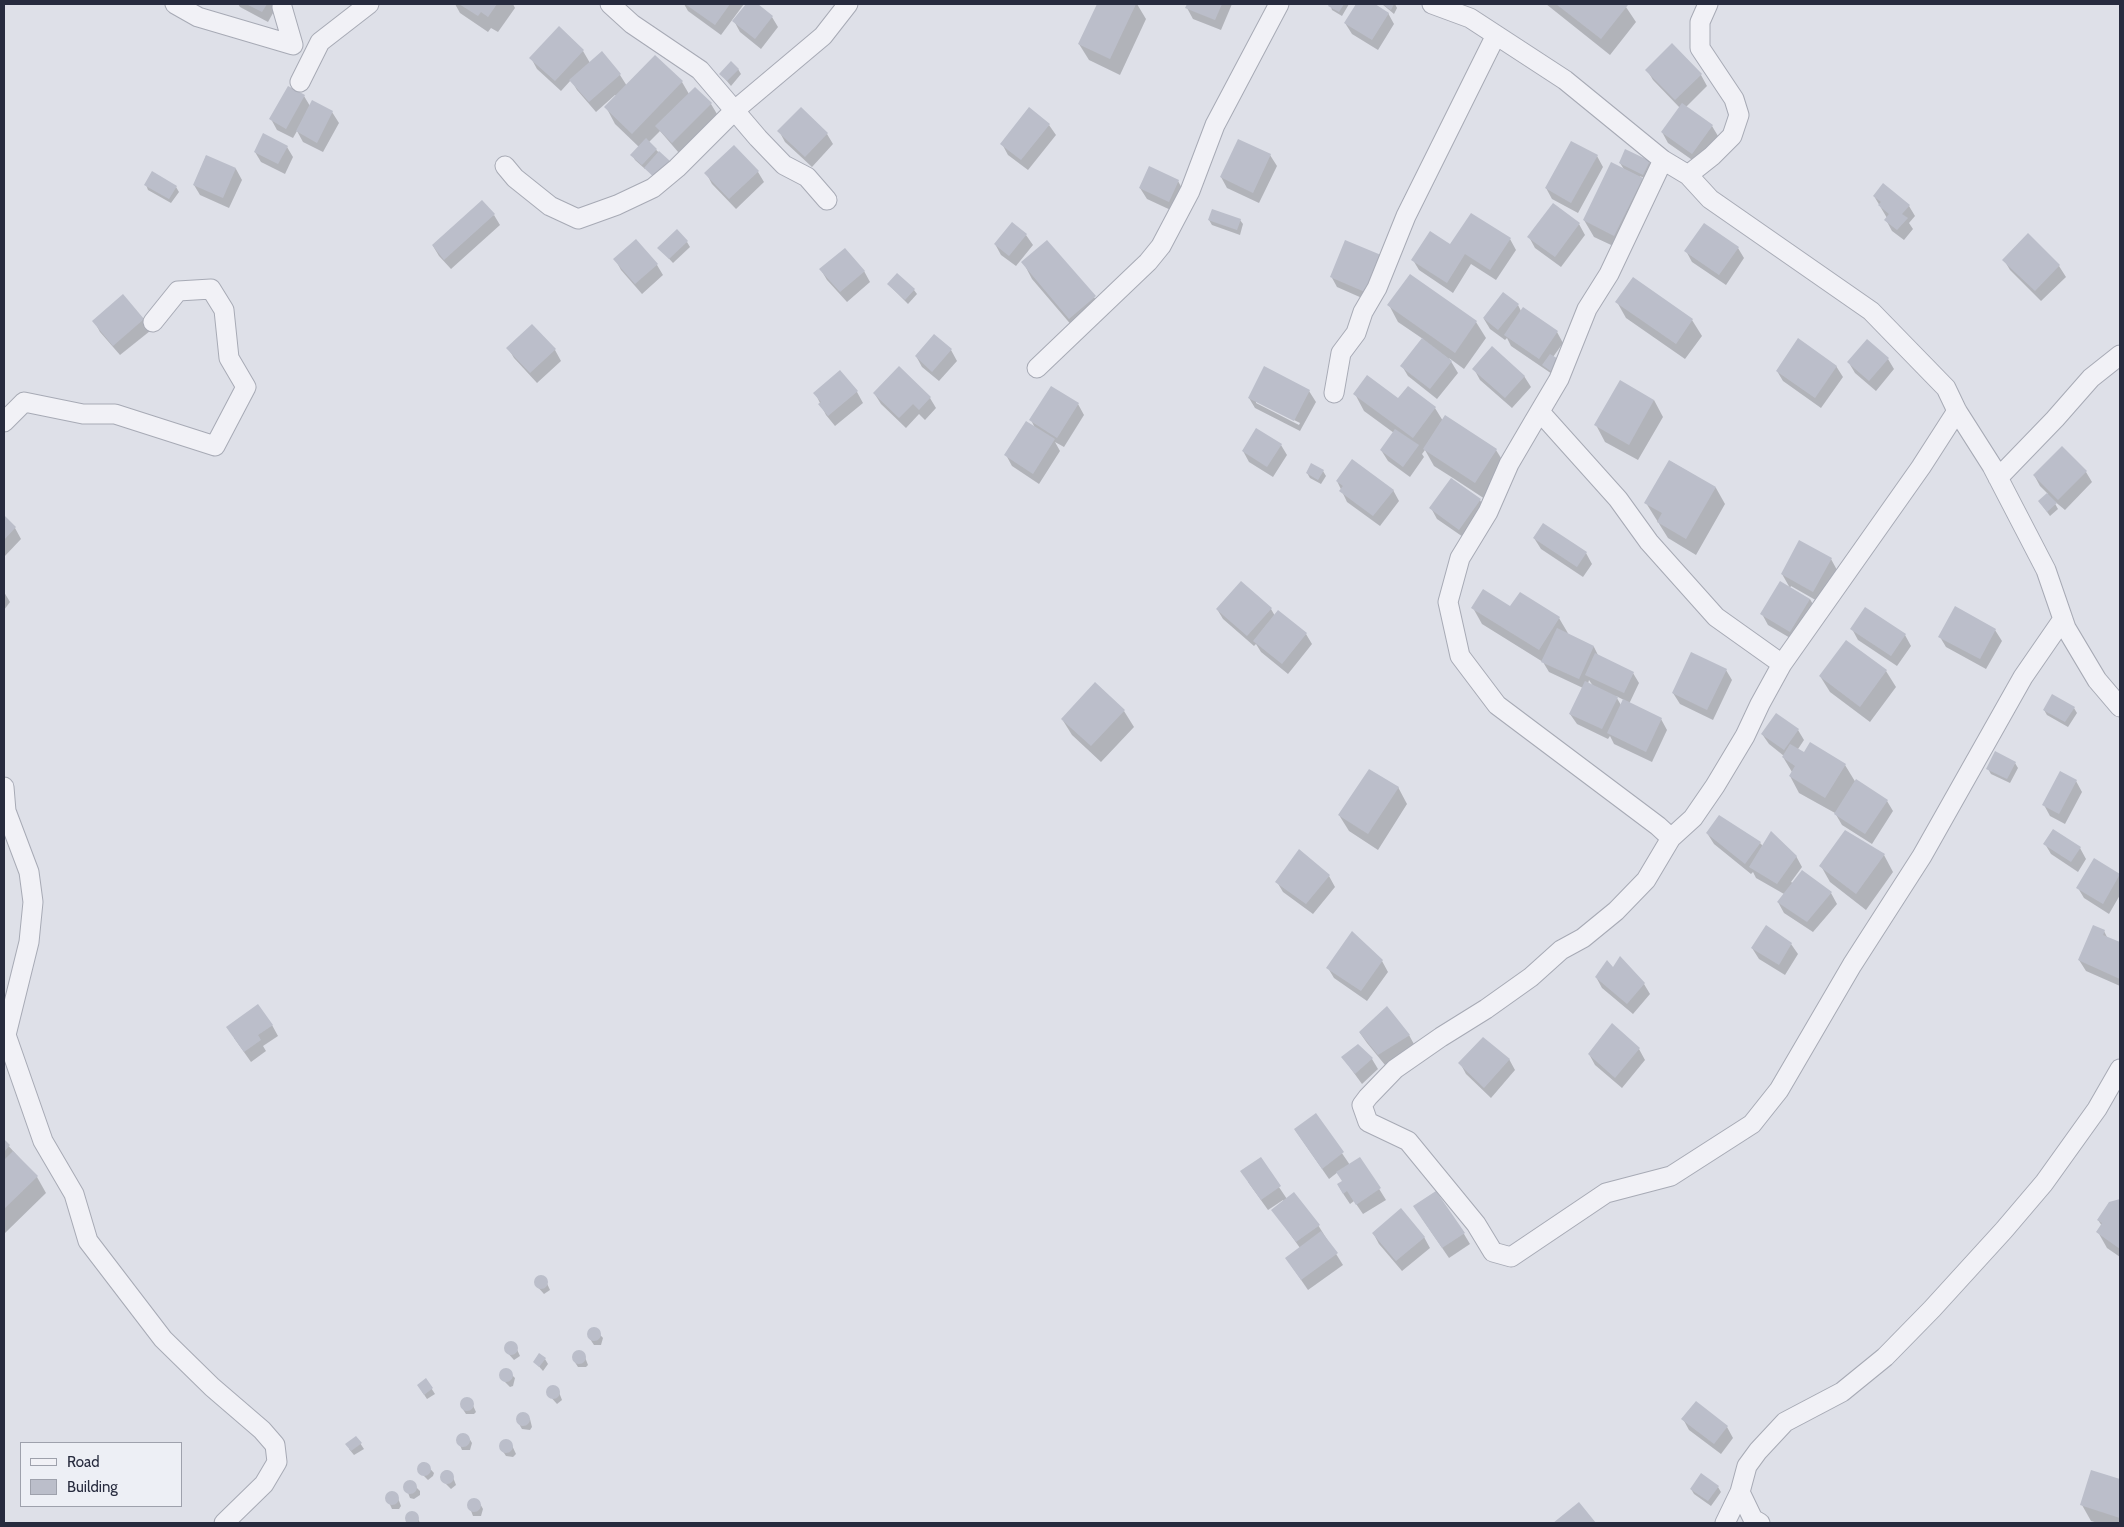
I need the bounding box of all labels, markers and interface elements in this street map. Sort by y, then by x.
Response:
legend [20,1442,182,1507]
text: Road [67,1453,100,1471]
text: Building [67,1478,118,1496]

